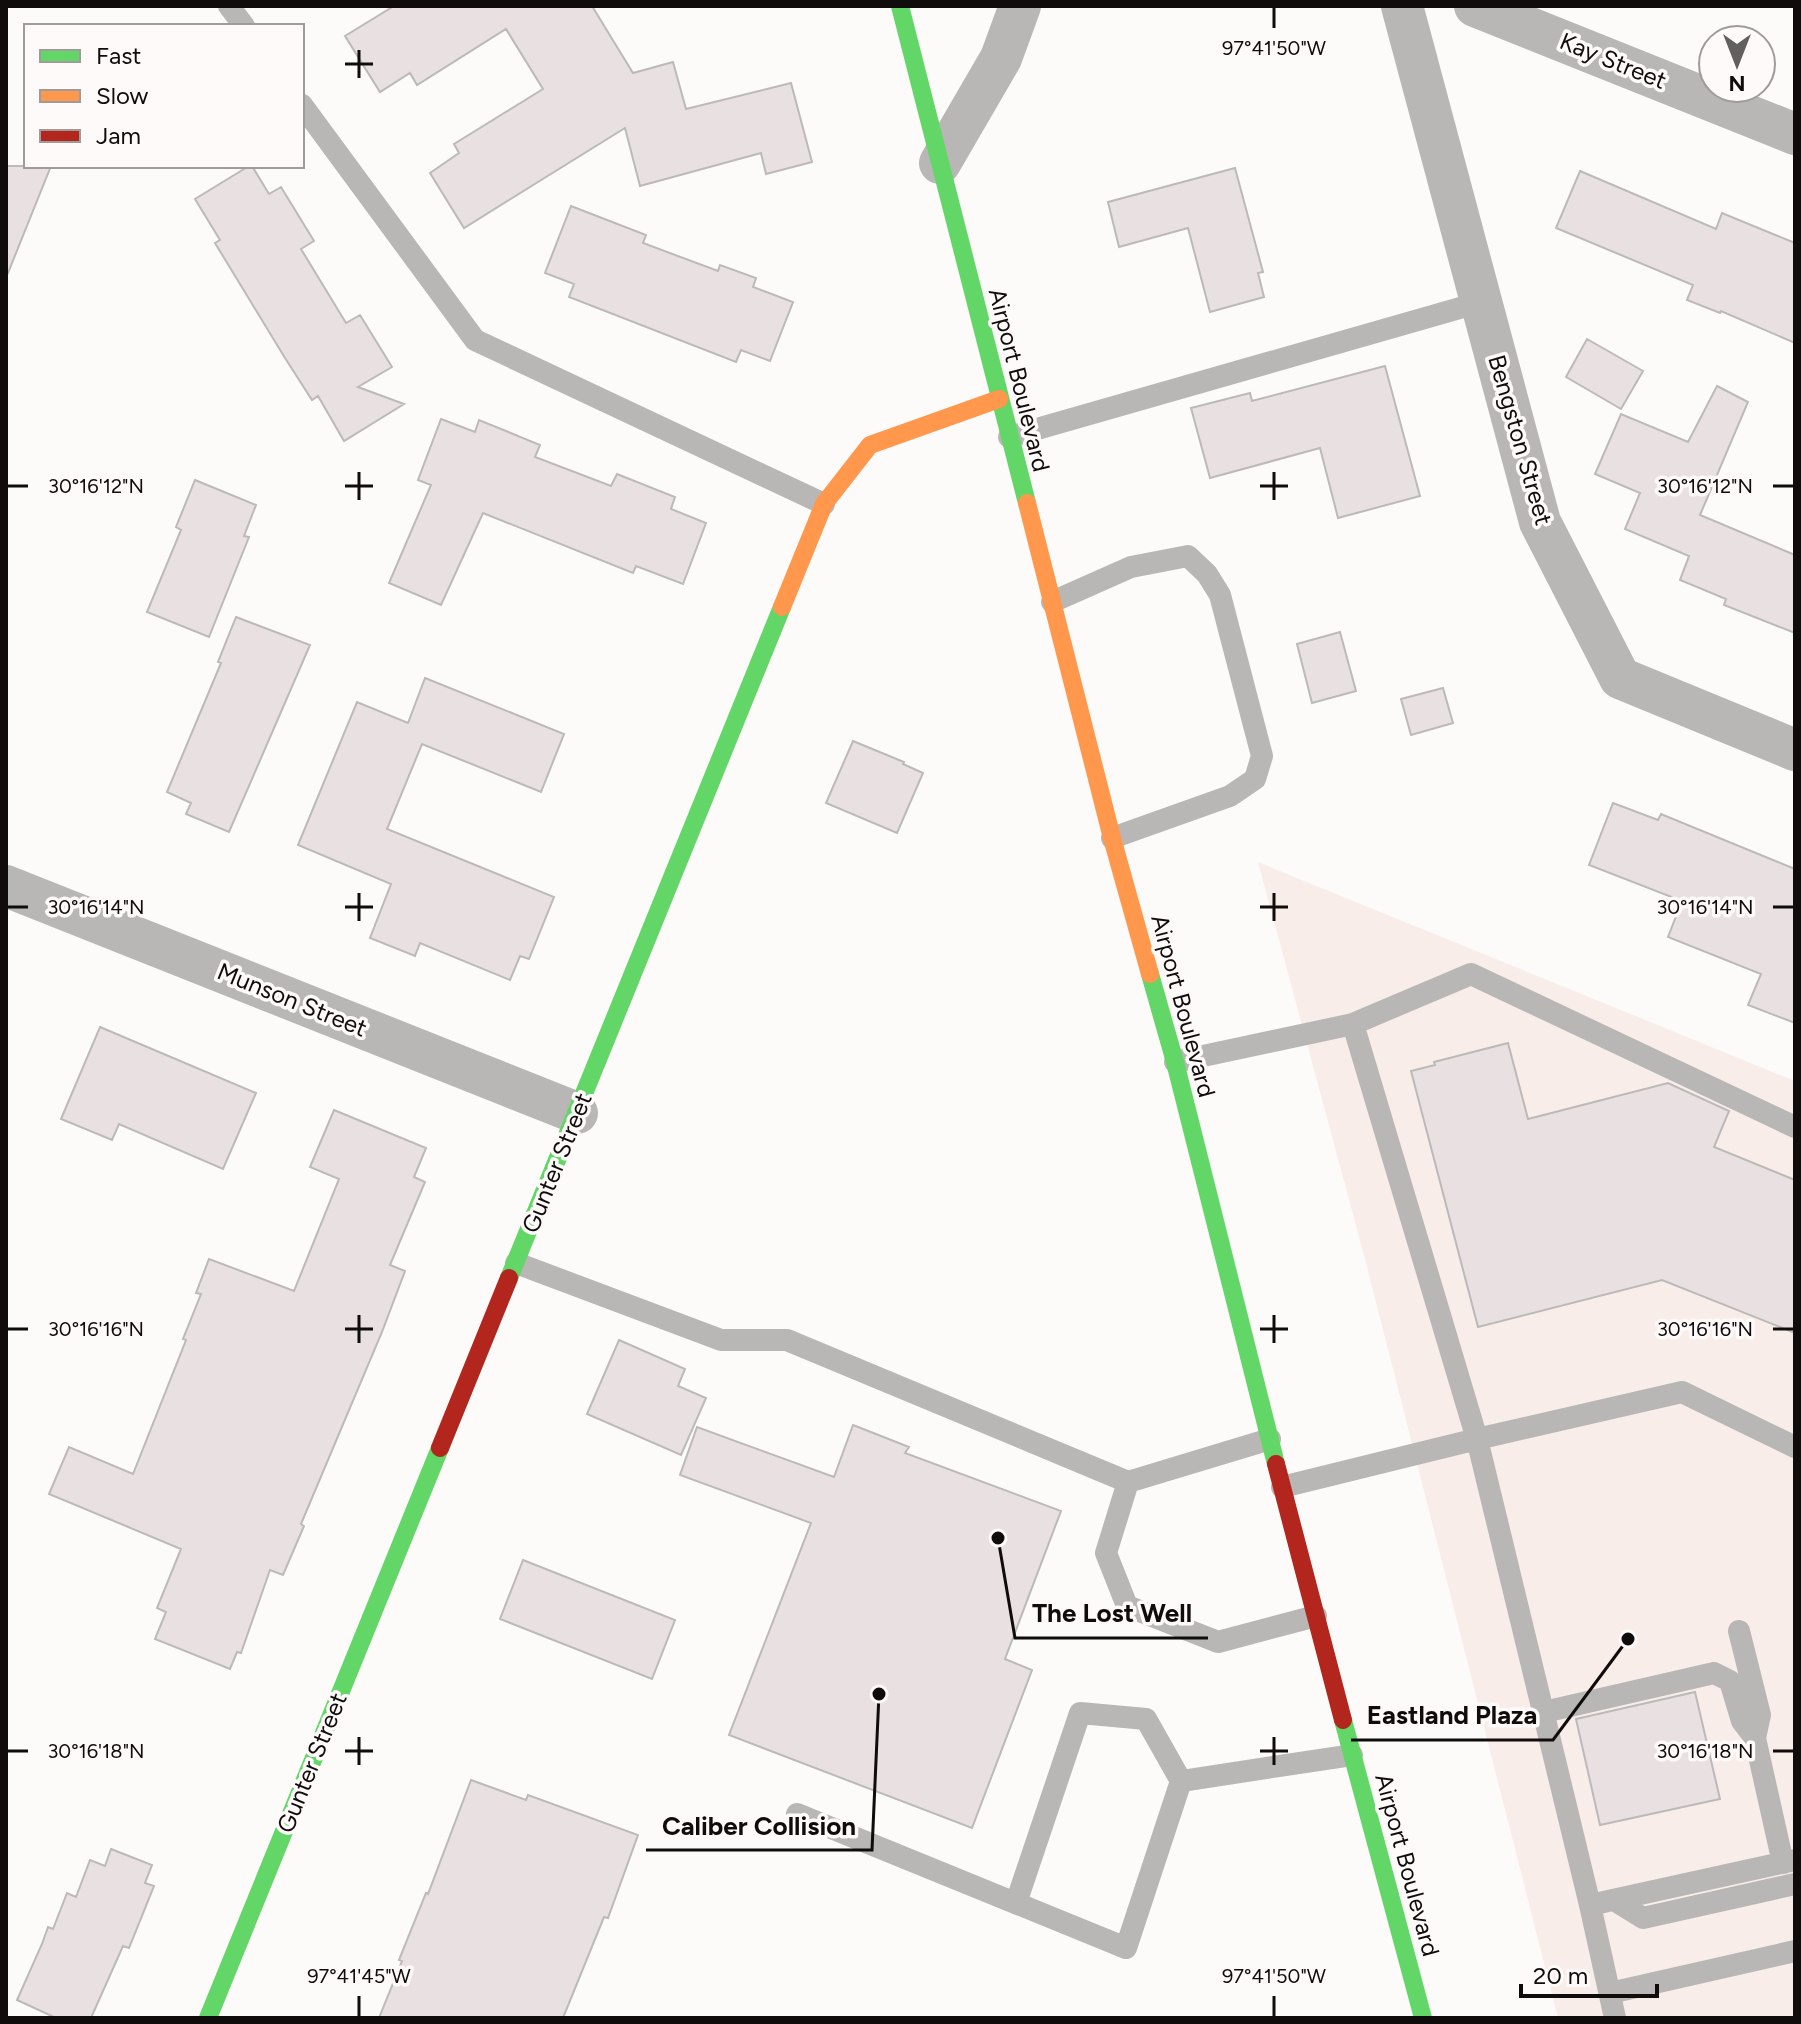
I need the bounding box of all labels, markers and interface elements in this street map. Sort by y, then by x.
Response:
legend [24,24,304,168]
north arrow [1697,24,1777,104]
street label: Kay Street [1556,26,1671,95]
text: 97°41'50"W [1222,36,1326,60]
text: Fast [96,41,141,70]
text: N [1728,70,1746,97]
text: Slow [96,81,149,110]
text: Jam [96,121,141,150]
street label: Airport Boulevard [983,285,1056,475]
street label: Bengston Street [1482,351,1559,528]
text: 30°16'12"N [48,474,144,498]
text: 30°16'12"N [1657,474,1753,498]
text: 30°16'14"N [47,895,145,919]
text: 30°16'14"N [1656,895,1754,919]
street label: Airport Boulevard [1145,911,1222,1100]
street label: Munson Street [213,956,371,1043]
street label: Gunter Street [515,1089,598,1237]
text: 30°16'16"N [48,1317,144,1341]
text: 30°16'16"N [1657,1317,1753,1341]
callout: The Lost Well [1015,1588,1208,1638]
text: The Lost Well [1032,1597,1192,1629]
street label: Gunter Street [270,1689,353,1837]
callout: Eastland Plaza [1351,1690,1553,1740]
text: Eastland Plaza [1367,1699,1537,1731]
text: 30°16'18"N [47,1739,145,1763]
text: 30°16'18"N [1656,1739,1754,1763]
street label: Airport Boulevard [1369,1770,1446,1959]
callout: Caliber Collision [646,1800,872,1850]
text: Caliber Collision [662,1810,856,1842]
scale bar [1521,1948,1657,1998]
text: 20 m [1533,1961,1588,1990]
text: 97°41'45"W [307,1964,411,1988]
text: 97°41'50"W [1222,1964,1326,1988]

